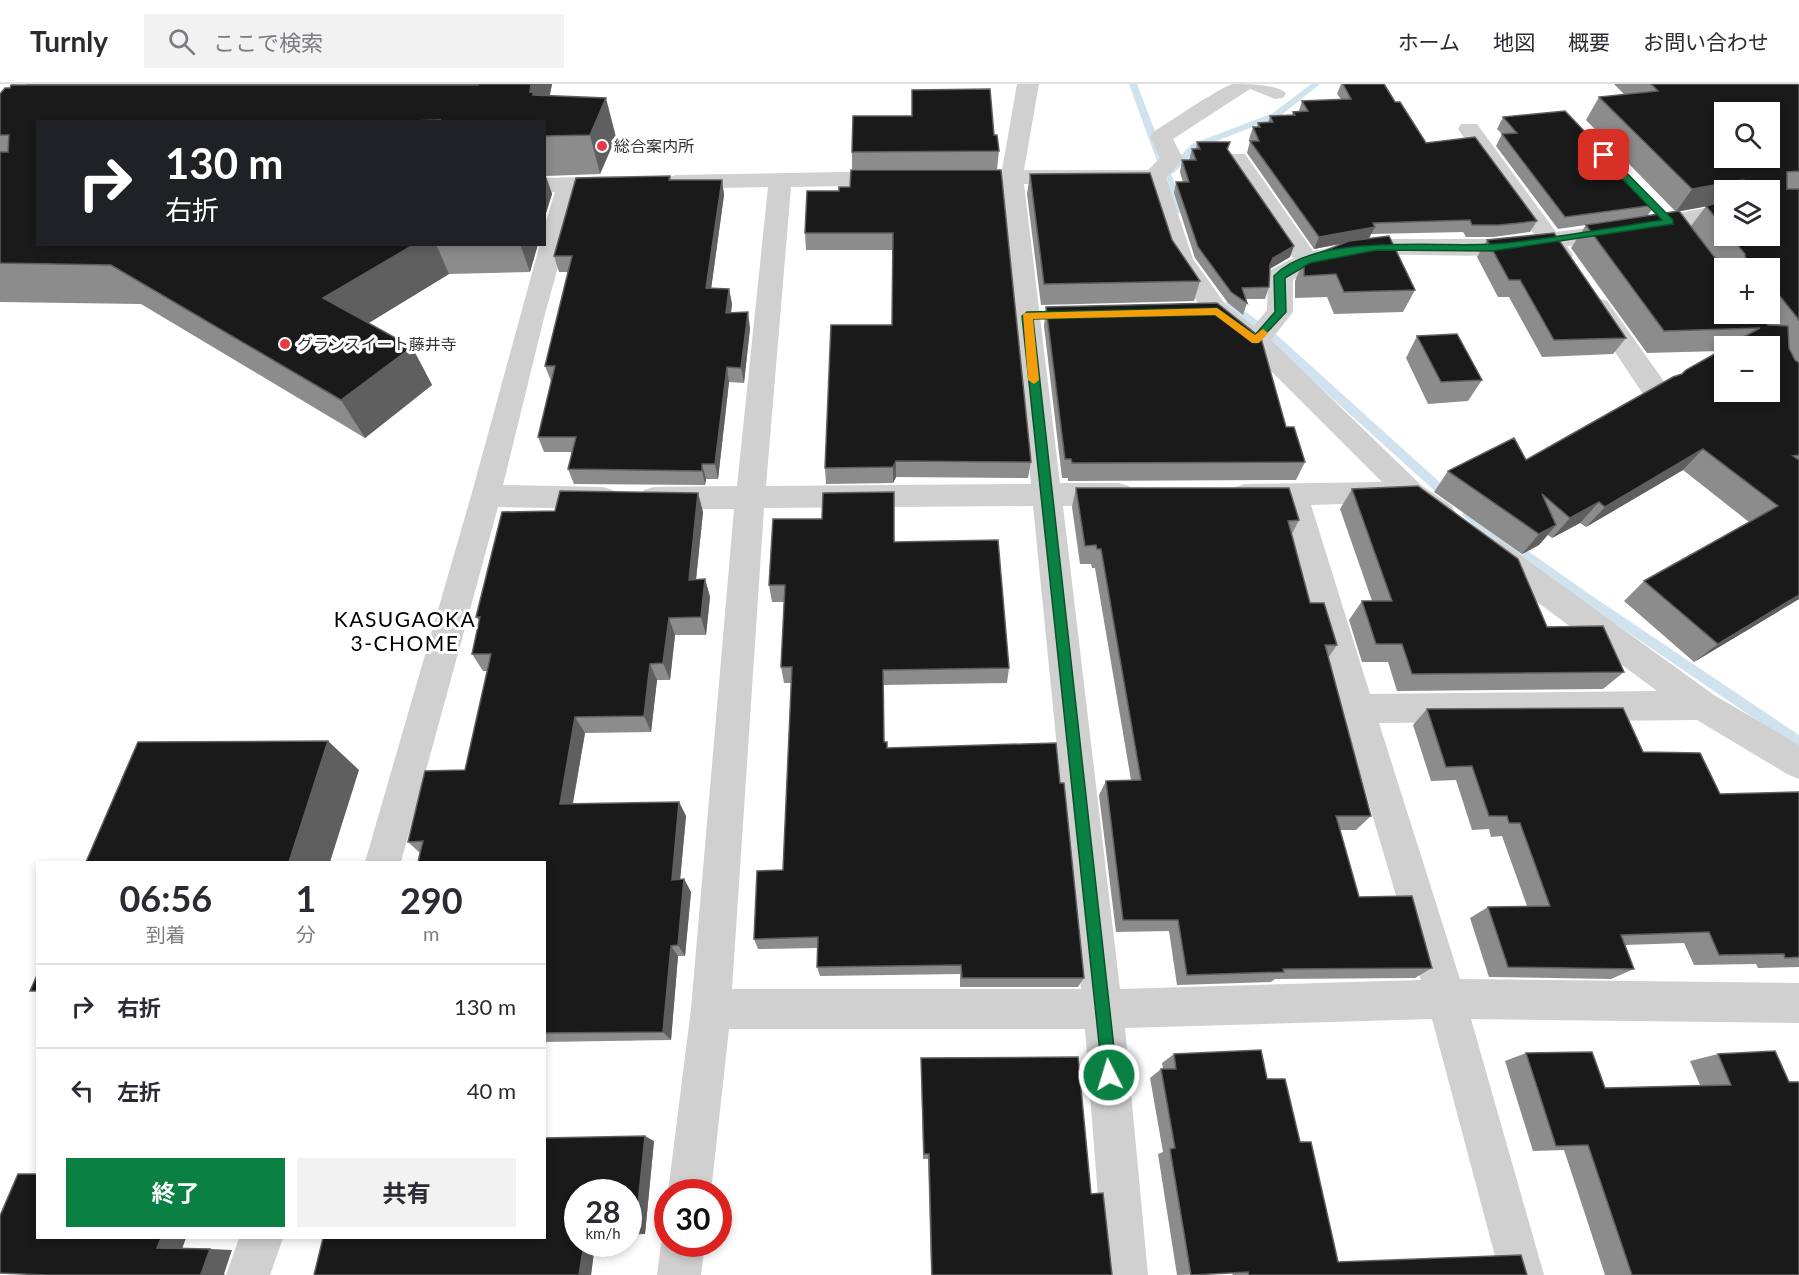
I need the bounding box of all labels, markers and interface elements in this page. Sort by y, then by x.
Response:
search box [144,14,564,68]
text: Turnly [30,24,108,58]
icon: search [165,25,198,58]
text: ここで検索 [213,29,323,56]
text: ホーム [1398,29,1460,54]
text: 地図 [1493,29,1535,54]
text: 概要 [1568,29,1610,54]
text: お問い合わせ [1643,29,1769,54]
map controls [1714,102,1780,402]
button: search [1714,102,1780,168]
pin [1578,129,1629,180]
place label: 総合案内所 [614,136,694,155]
text: 130 m [165,138,283,188]
icon: arrive [1587,138,1620,171]
marker: 総合案内所 [595,139,609,153]
icon: right [66,144,144,222]
button: layers [1714,180,1780,246]
text: 右折 [165,193,219,226]
button: + [1714,258,1780,324]
place label: グランスイート藤井寺 [297,334,457,353]
button: − [1714,336,1780,402]
marker: グランスイート藤井寺 [278,337,292,351]
district label: KASUGAOKA 3-CHOME [334,606,476,655]
text: 06:56 [119,876,212,920]
text: 1 [296,876,317,920]
text: 290 [400,878,463,922]
text: m [423,921,439,945]
text: 到着 [146,922,186,946]
text: 分 [296,922,316,946]
icon: right [66,990,99,1023]
text: 130 m [454,993,516,1020]
text: 右折 [117,994,161,1021]
position arrow [1077,1043,1141,1107]
icon: left [66,1074,99,1107]
text: 40 m [467,1077,516,1104]
text: 左折 [117,1078,161,1105]
button: 終了 [66,1158,285,1227]
button: 共有 [297,1158,516,1227]
speed limit sign: 30 [654,1179,732,1257]
text: 28 [586,1193,620,1229]
text: km/h [585,1224,621,1242]

